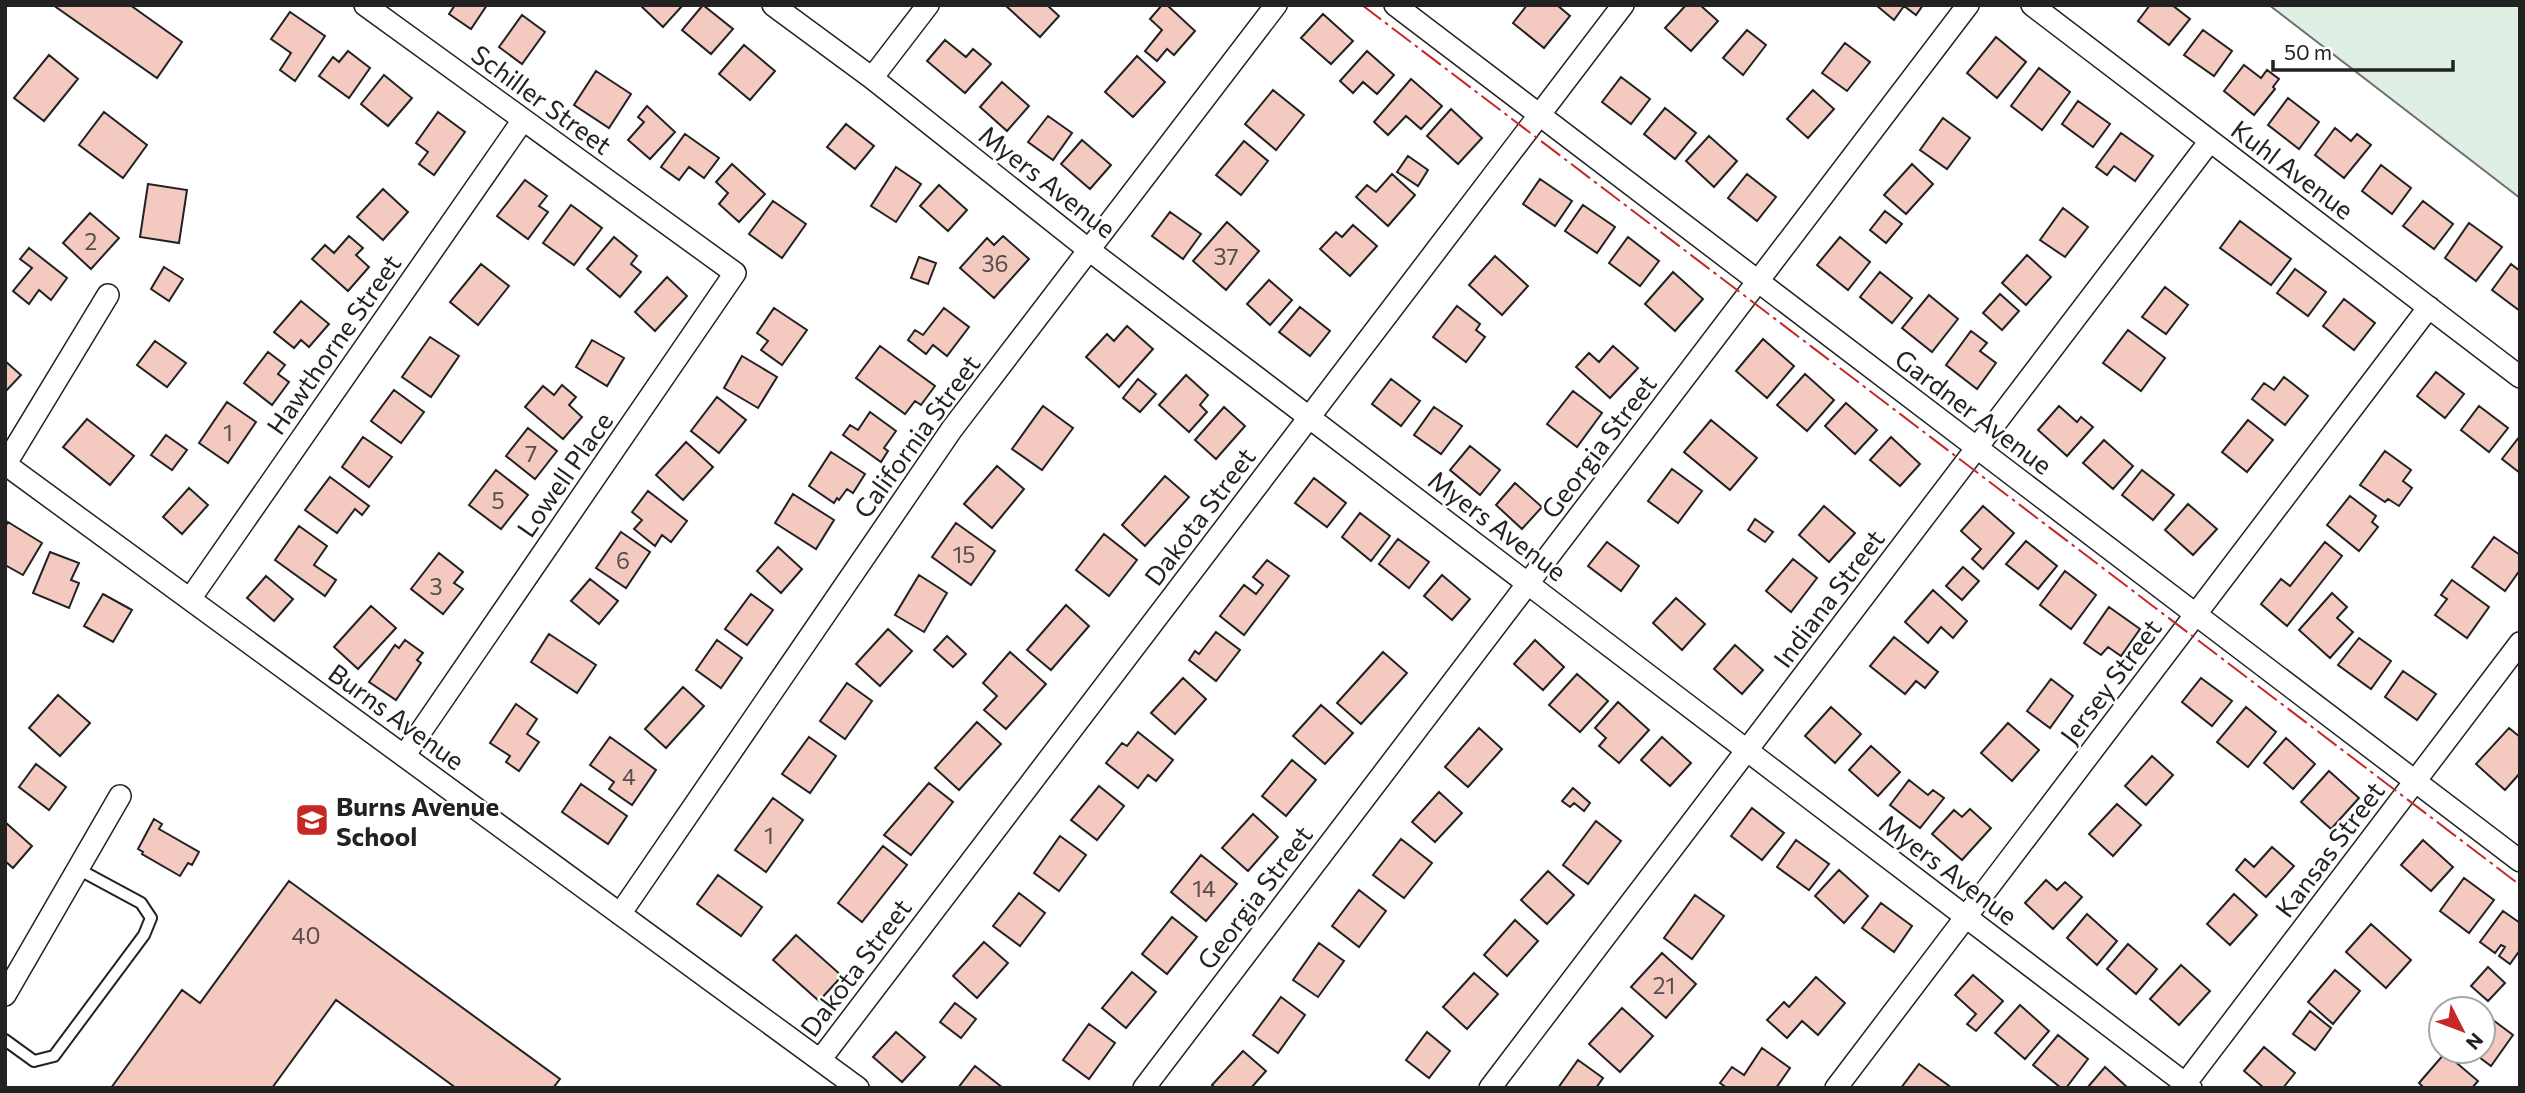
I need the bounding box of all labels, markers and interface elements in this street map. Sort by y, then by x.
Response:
scale bar [2273,28,2453,72]
street label: Schiller Street [466,38,618,160]
text: 50 m [2284,39,2332,64]
street label: Kuhl Avenue [2226,113,2360,225]
street label: Myers Avenue [974,118,1122,244]
house number: 2 [85,227,97,255]
house number: 37 [1213,242,1239,270]
street label: Hawthorne Street [259,248,407,440]
house number: 36 [981,249,1009,277]
street label: Gardner Avenue [1889,342,2059,480]
street label: California Street [846,348,986,524]
street label: Georgia Street [1534,368,1662,524]
street label: Lowell Place [510,406,618,542]
house number: 1 [223,418,233,446]
house number: 7 [525,439,537,467]
street label: Dakota Street [1137,441,1261,591]
street label: Myers Avenue [1423,463,1573,587]
house number: 5 [491,486,505,514]
street label: Indiana Street [1766,523,1890,673]
house number: 15 [952,540,976,568]
house number: 6 [616,546,630,574]
house number: 3 [429,572,443,600]
street label: Jersey Street [2053,612,2167,750]
street label: Burns Avenue [323,656,471,776]
house number: 4 [622,762,636,790]
street label: Kansas Street [2268,775,2390,923]
place label: Burns Avenue School [336,790,499,851]
school or university icon: Burns Avenue School [293,801,331,839]
street label: Myers Avenue [1874,807,2024,931]
street label: Georgia Street [1190,819,1318,975]
house number: 1 [764,821,774,849]
house number: 14 [1192,874,1216,902]
street label: Dakota Street [793,892,917,1042]
house number: 40 [292,921,320,949]
house number: 21 [1653,971,1675,999]
north arrow [2427,995,2497,1065]
text: N [2462,1029,2488,1055]

